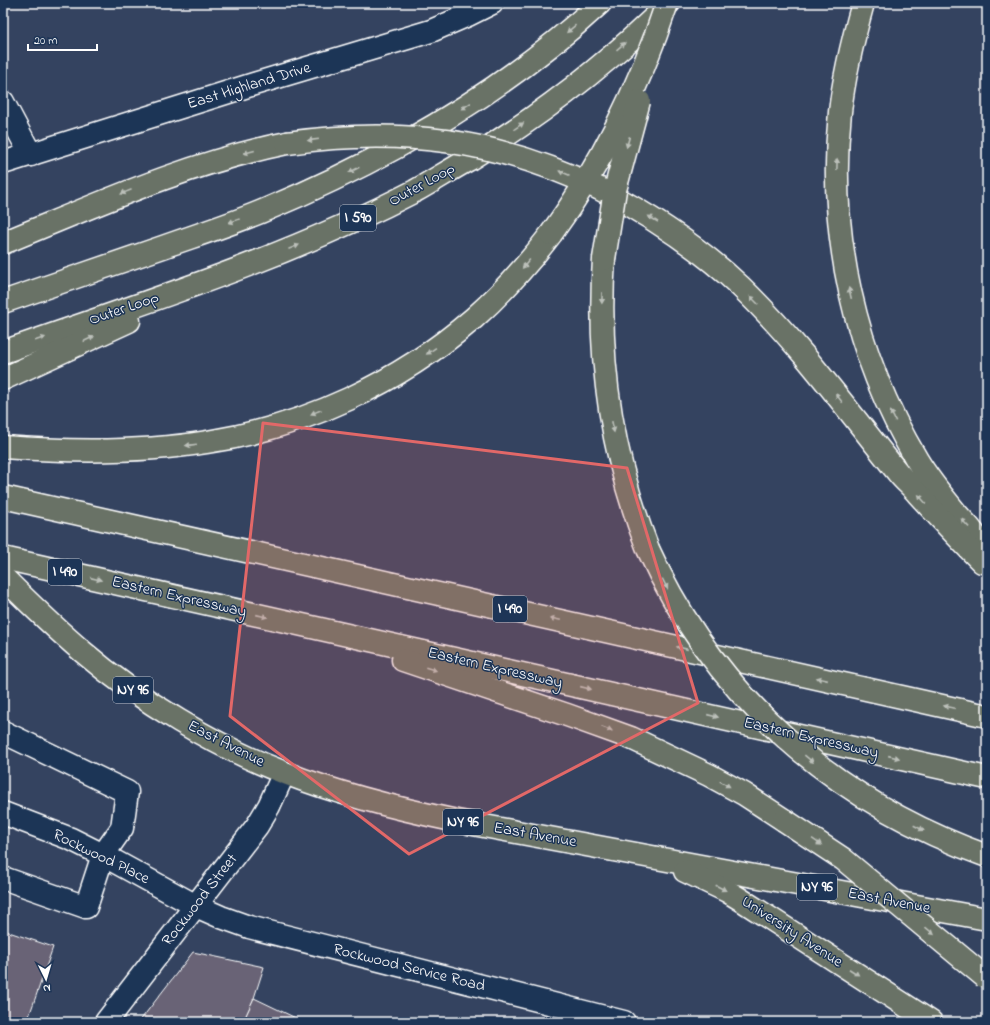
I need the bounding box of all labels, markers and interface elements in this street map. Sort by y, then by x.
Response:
one-way arrow [566,24,576,33]
scale bar [28,26,97,52]
text: 20 m [34,32,57,50]
one-way arrow [616,42,627,51]
street label: East Highland Drive [184,56,314,116]
one-way arrow [461,102,472,110]
one-way arrow [513,123,525,130]
one-way arrow [625,136,631,148]
one-way arrow [307,137,319,143]
one-way arrow [243,149,255,155]
street label: Outer Loop [385,157,460,213]
one-way arrow [834,157,840,170]
one-way arrow [348,167,359,173]
one-way arrow [558,169,570,175]
one-way arrow [119,190,131,196]
road number: I 590 [340,205,376,231]
one-way arrow [648,215,658,223]
one-way arrow [228,219,240,225]
one-way arrow [288,243,300,249]
one-way arrow [522,258,531,269]
street label: Outer Loop [86,286,162,332]
one-way arrow [846,287,852,299]
one-way arrow [599,292,605,305]
one-way arrow [749,295,759,305]
one-way arrow [34,335,46,341]
one-way arrow [84,336,95,342]
one-way arrow [426,347,436,355]
one-way arrow [835,392,844,403]
one-way arrow [310,410,322,416]
one-way arrow [890,410,896,421]
one-way arrow [610,421,616,433]
one-way arrow [185,441,197,448]
one-way arrow [917,493,926,504]
one-way arrow [960,518,970,528]
road number: I 490 [48,559,82,585]
street label: Eastern Expressway [109,570,249,624]
one-way arrow [90,576,102,582]
one-way arrow [662,578,668,590]
road number: I 490 [493,596,527,622]
one-way arrow [255,613,268,619]
one-way arrow [549,616,561,622]
street label: Eastern Expressway [425,641,565,695]
one-way arrow [675,644,688,650]
one-way arrow [426,667,438,673]
one-way arrow [816,676,828,682]
road number: NY 96 [113,677,153,703]
one-way arrow [580,686,592,692]
one-way arrow [943,704,955,710]
street label: Eastern Expressway [741,711,881,765]
street label: East Avenue [183,714,269,774]
one-way arrow [706,714,719,720]
one-way arrow [602,727,614,733]
one-way arrow [888,754,900,760]
one-way arrow [804,755,815,763]
one-way arrow [719,781,731,787]
road number: NY 96 [443,809,483,835]
street label: East Avenue [492,816,579,854]
street label: Rockwood Place [48,823,154,891]
one-way arrow [913,825,925,831]
one-way arrow [812,838,822,846]
street label: Rockwood Street [156,848,244,951]
road number: NY 96 [797,874,837,900]
street label: East Avenue [846,881,933,921]
one-way arrow [715,885,726,891]
street label: University Avenue [736,890,848,974]
one-way arrow [925,926,935,935]
street label: Rockwood Service Road [331,938,487,998]
north arrow [26,959,66,999]
one-way arrow [849,968,859,976]
text: N [42,980,51,996]

